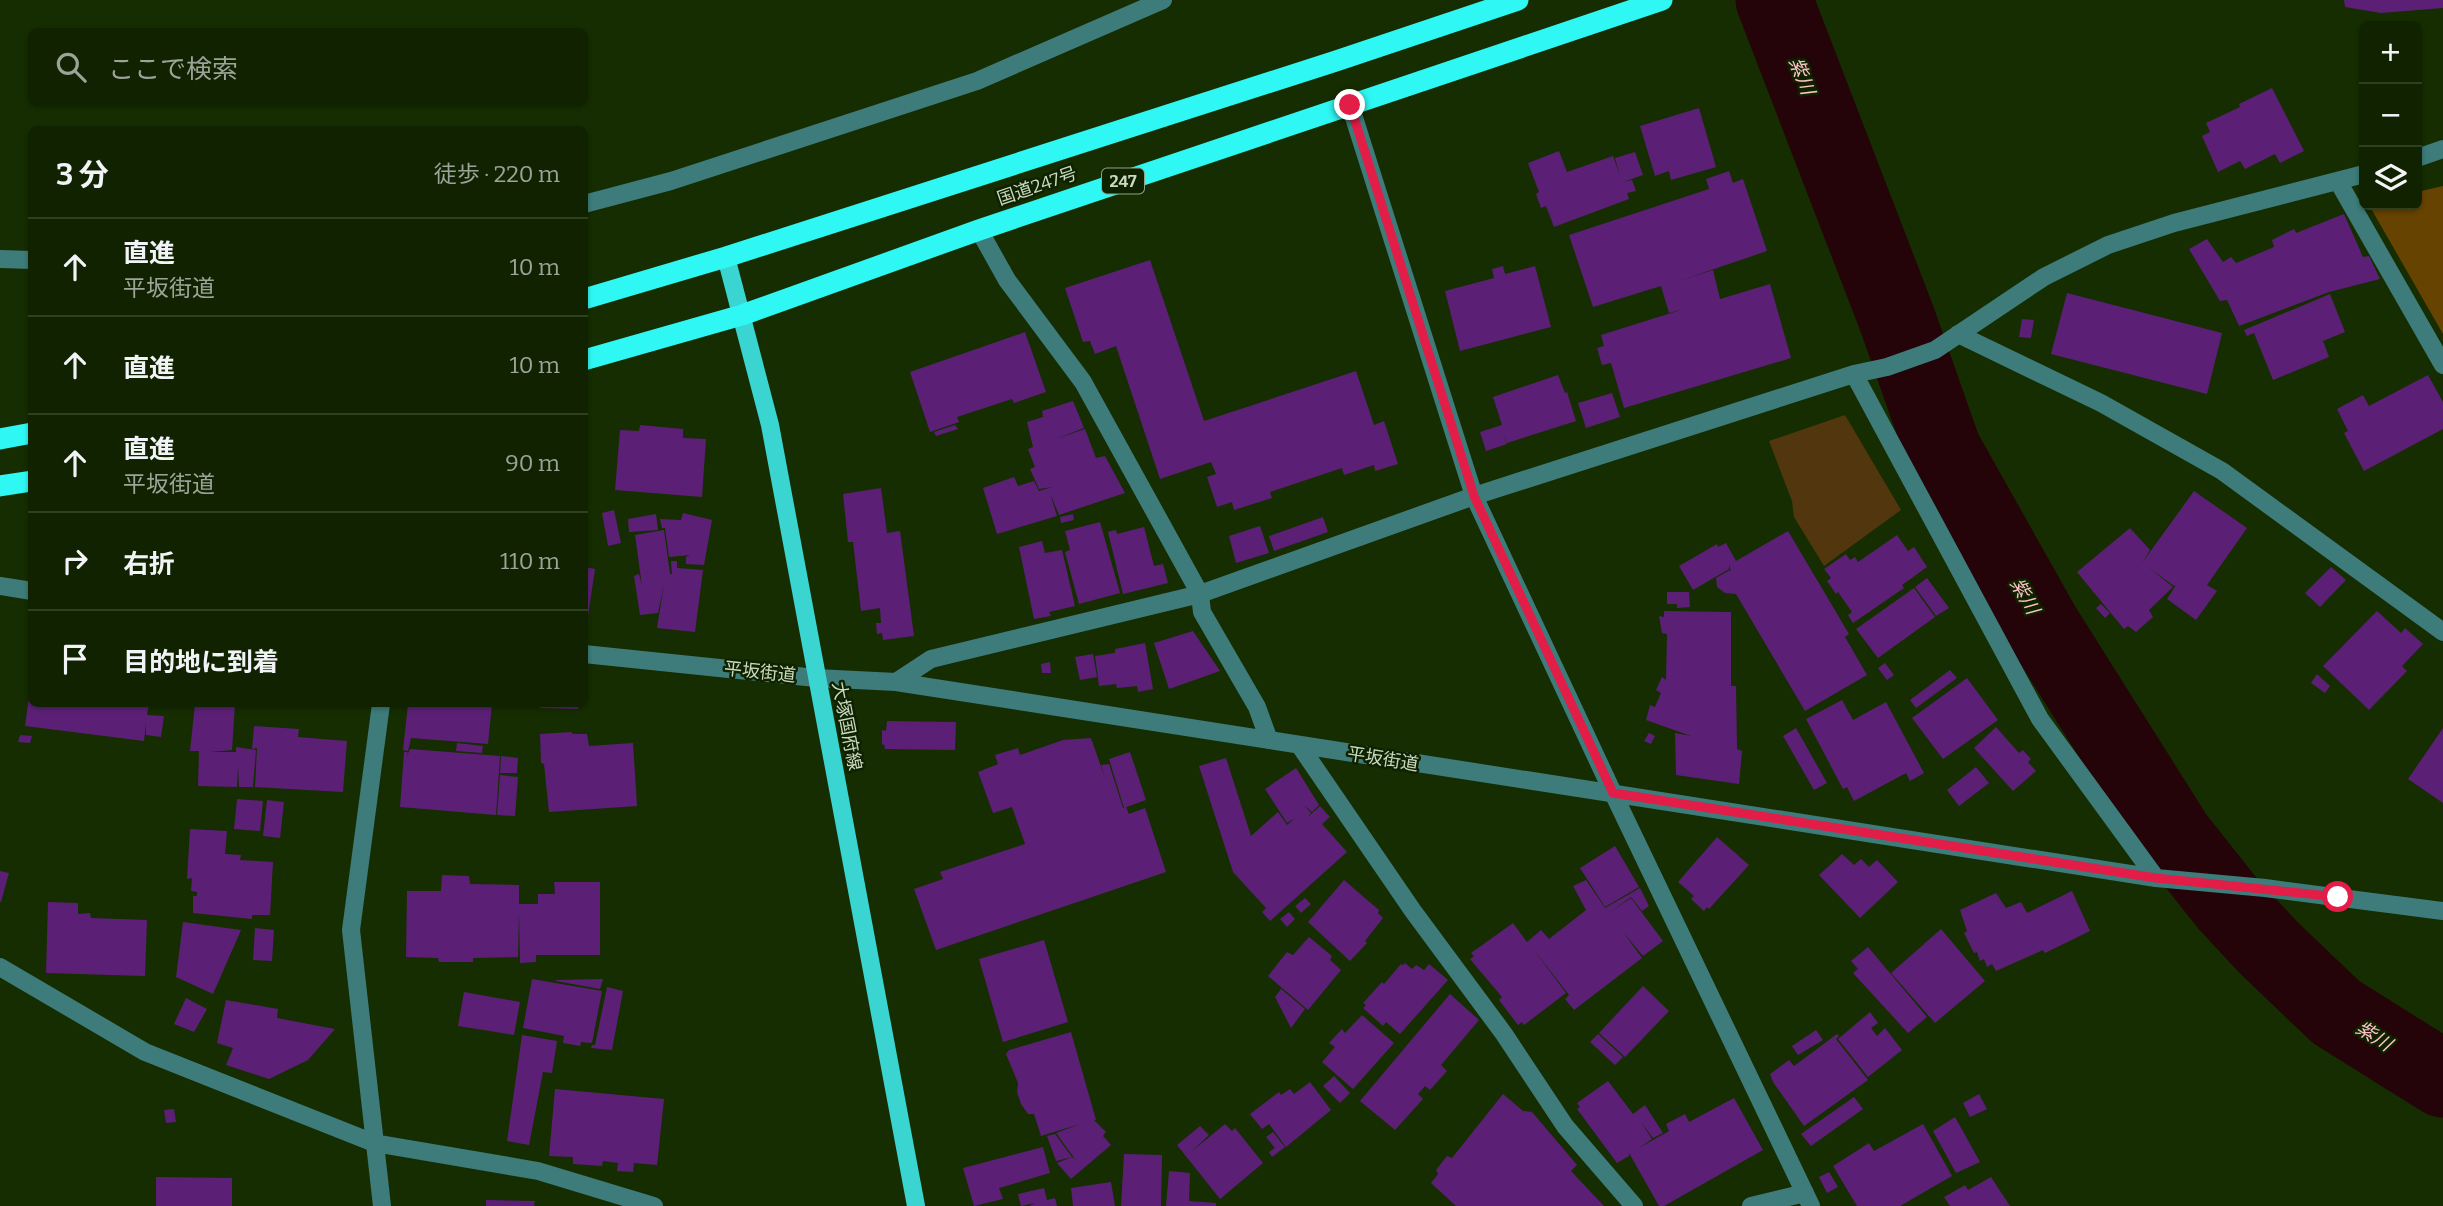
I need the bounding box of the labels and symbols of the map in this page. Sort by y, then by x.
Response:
water label: 紫川 [1784,54,1820,100]
route end [1334,89,1365,120]
street label: 国道247号 [994,162,1080,210]
road number: 247 [1102,168,1144,194]
water label: 紫川 [2006,574,2045,620]
street label: 平坂街道 [723,657,797,687]
street label: 大塚国府線 [828,680,866,772]
street label: 平坂街道 [1346,743,1420,775]
route start [2322,881,2353,912]
water label: 紫川 [2352,1016,2398,1057]

